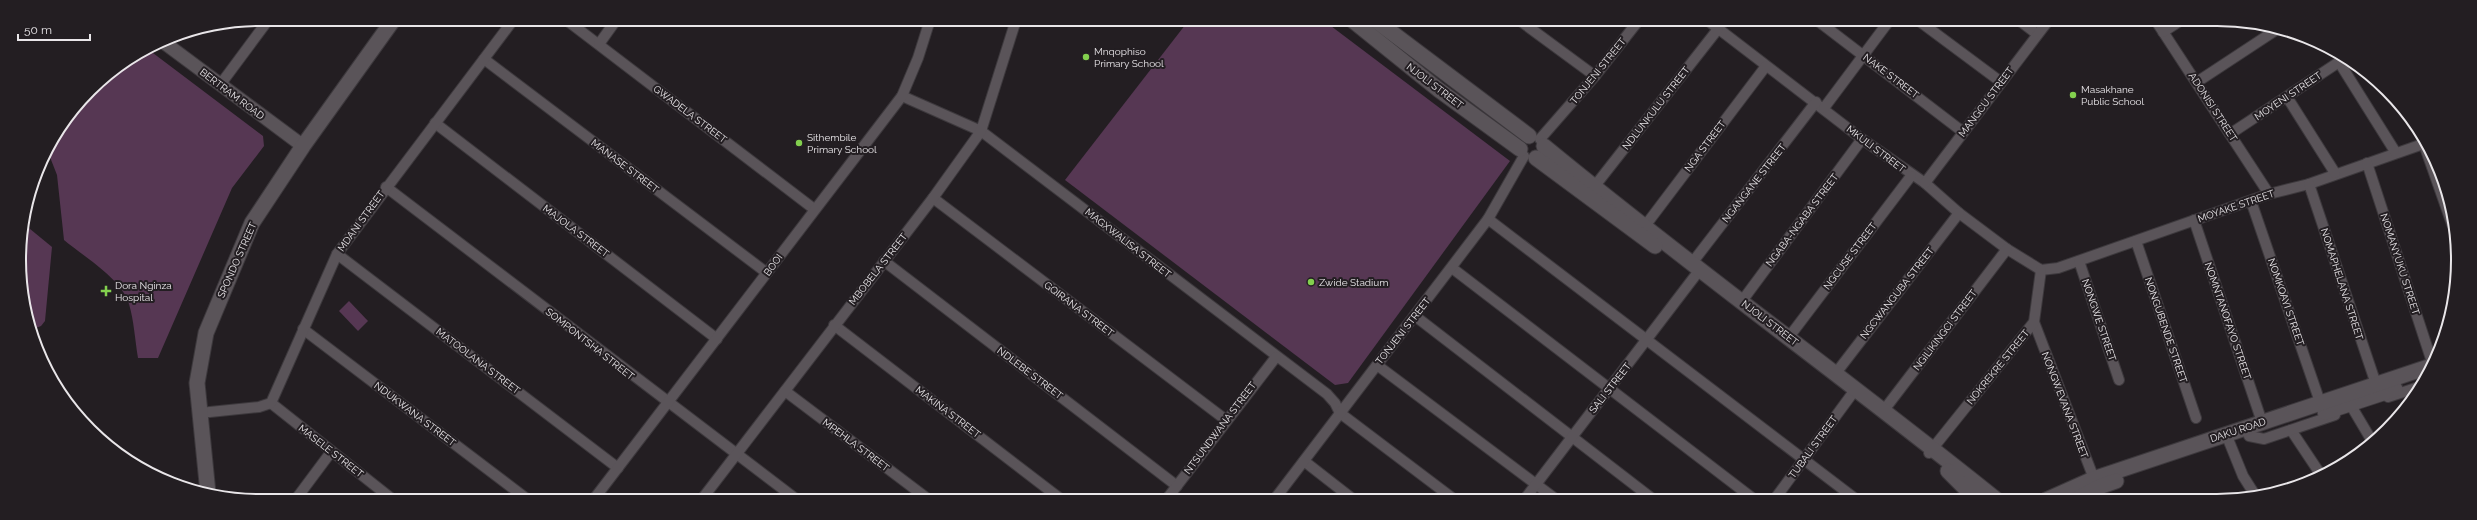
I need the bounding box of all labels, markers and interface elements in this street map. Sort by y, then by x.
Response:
scale bar [18,16,90,42]
text: 50 m [24,23,52,37]
street label: TONJENI STREET [1568,36,1628,106]
place label: Mnqophiso Primary School [1094,46,1164,69]
marker: Mnqophiso Primary School [1081,52,1091,62]
street label: NAKE STREET [1861,52,1921,100]
street label: NJOLI STREET [1405,61,1465,111]
street label: NDLUNKULU STREET [1620,64,1692,152]
street label: MANGCU STREET [1956,65,2016,139]
street label: BERTRAM ROAD [198,66,266,122]
street label: MOYENI STREET [2253,70,2323,122]
street label: ADONISI STREET [2187,71,2239,143]
street label: GWADELA STREET [651,83,729,145]
place label: Masakhane Public School [2081,84,2145,107]
marker: Masakhane Public School [2068,90,2078,100]
street label: NGA STREET [1682,118,1728,174]
street label: MKULI STREET [1845,123,1907,175]
place label: Sithembile Primary School [807,132,877,155]
street label: MANASE STREET [589,137,661,195]
marker: Sithembile Primary School [794,138,804,148]
street label: NGANGANE STREET [1720,142,1788,224]
street label: NGABA-NGABA STREET [1764,171,1840,269]
street label: MOYAKE STREET [2196,188,2276,224]
street label: MDANI STREET [335,189,387,253]
street label: MAJOLA STREET [541,203,611,259]
street label: MAGXWALISA STREET [1083,206,1173,280]
street label: NOMANYUKU STREET [2378,212,2422,316]
street label: SPONDO STREET [215,220,259,300]
street label: NGCUSE STREET [1821,220,1879,292]
street label: NOMAPHELANA STREET [2319,227,2365,341]
street label: MBOBELA STREET [847,231,909,307]
street label: NGCWANGUBA STREET [1858,245,1936,341]
street label: BOOI [761,252,785,278]
street label: NOMKQAYI STREET [2266,257,2306,347]
street label: NOMNTANOFAYO STREET [2203,261,2253,381]
street label: NONGUBENDE STREET [2143,276,2189,384]
marker: Zwide Stadium [1306,277,1316,287]
place label: Zwide Stadium [1319,277,1388,288]
street label: NONGWE STREET [2080,278,2118,362]
street label: GQIRANA STREET [1042,279,1116,339]
place label: Dora Nginza Hospital [115,280,172,303]
marker: Dora Nginza Hospital [100,285,112,297]
street label: NGILIKINGCI STREET [1911,287,1979,373]
street label: TONJENI STREET [1374,295,1432,367]
street label: NJOLI STREET [1740,298,1800,348]
street label: SOMPONTSHA STREET [544,306,636,382]
street label: MATOOLANA STREET [434,326,522,396]
street label: NOKREKRE STREET [1965,327,2031,407]
street label: NDLEBE STREET [995,345,1065,401]
street label: NONGWEVANA STREET [2040,350,2090,460]
street label: SALI STREET [1587,361,1633,415]
street label: NDUKWANA STREET [372,380,458,448]
street label: NTSUNDWANA STREET [1182,380,1258,476]
street label: MAKINA STREET [913,384,983,440]
street label: TUBALI STREET [1787,414,1839,480]
street label: MPEHLA STREET [821,416,891,474]
street label: DAKU ROAD [2209,416,2267,444]
street label: MASELE STREET [296,422,366,480]

